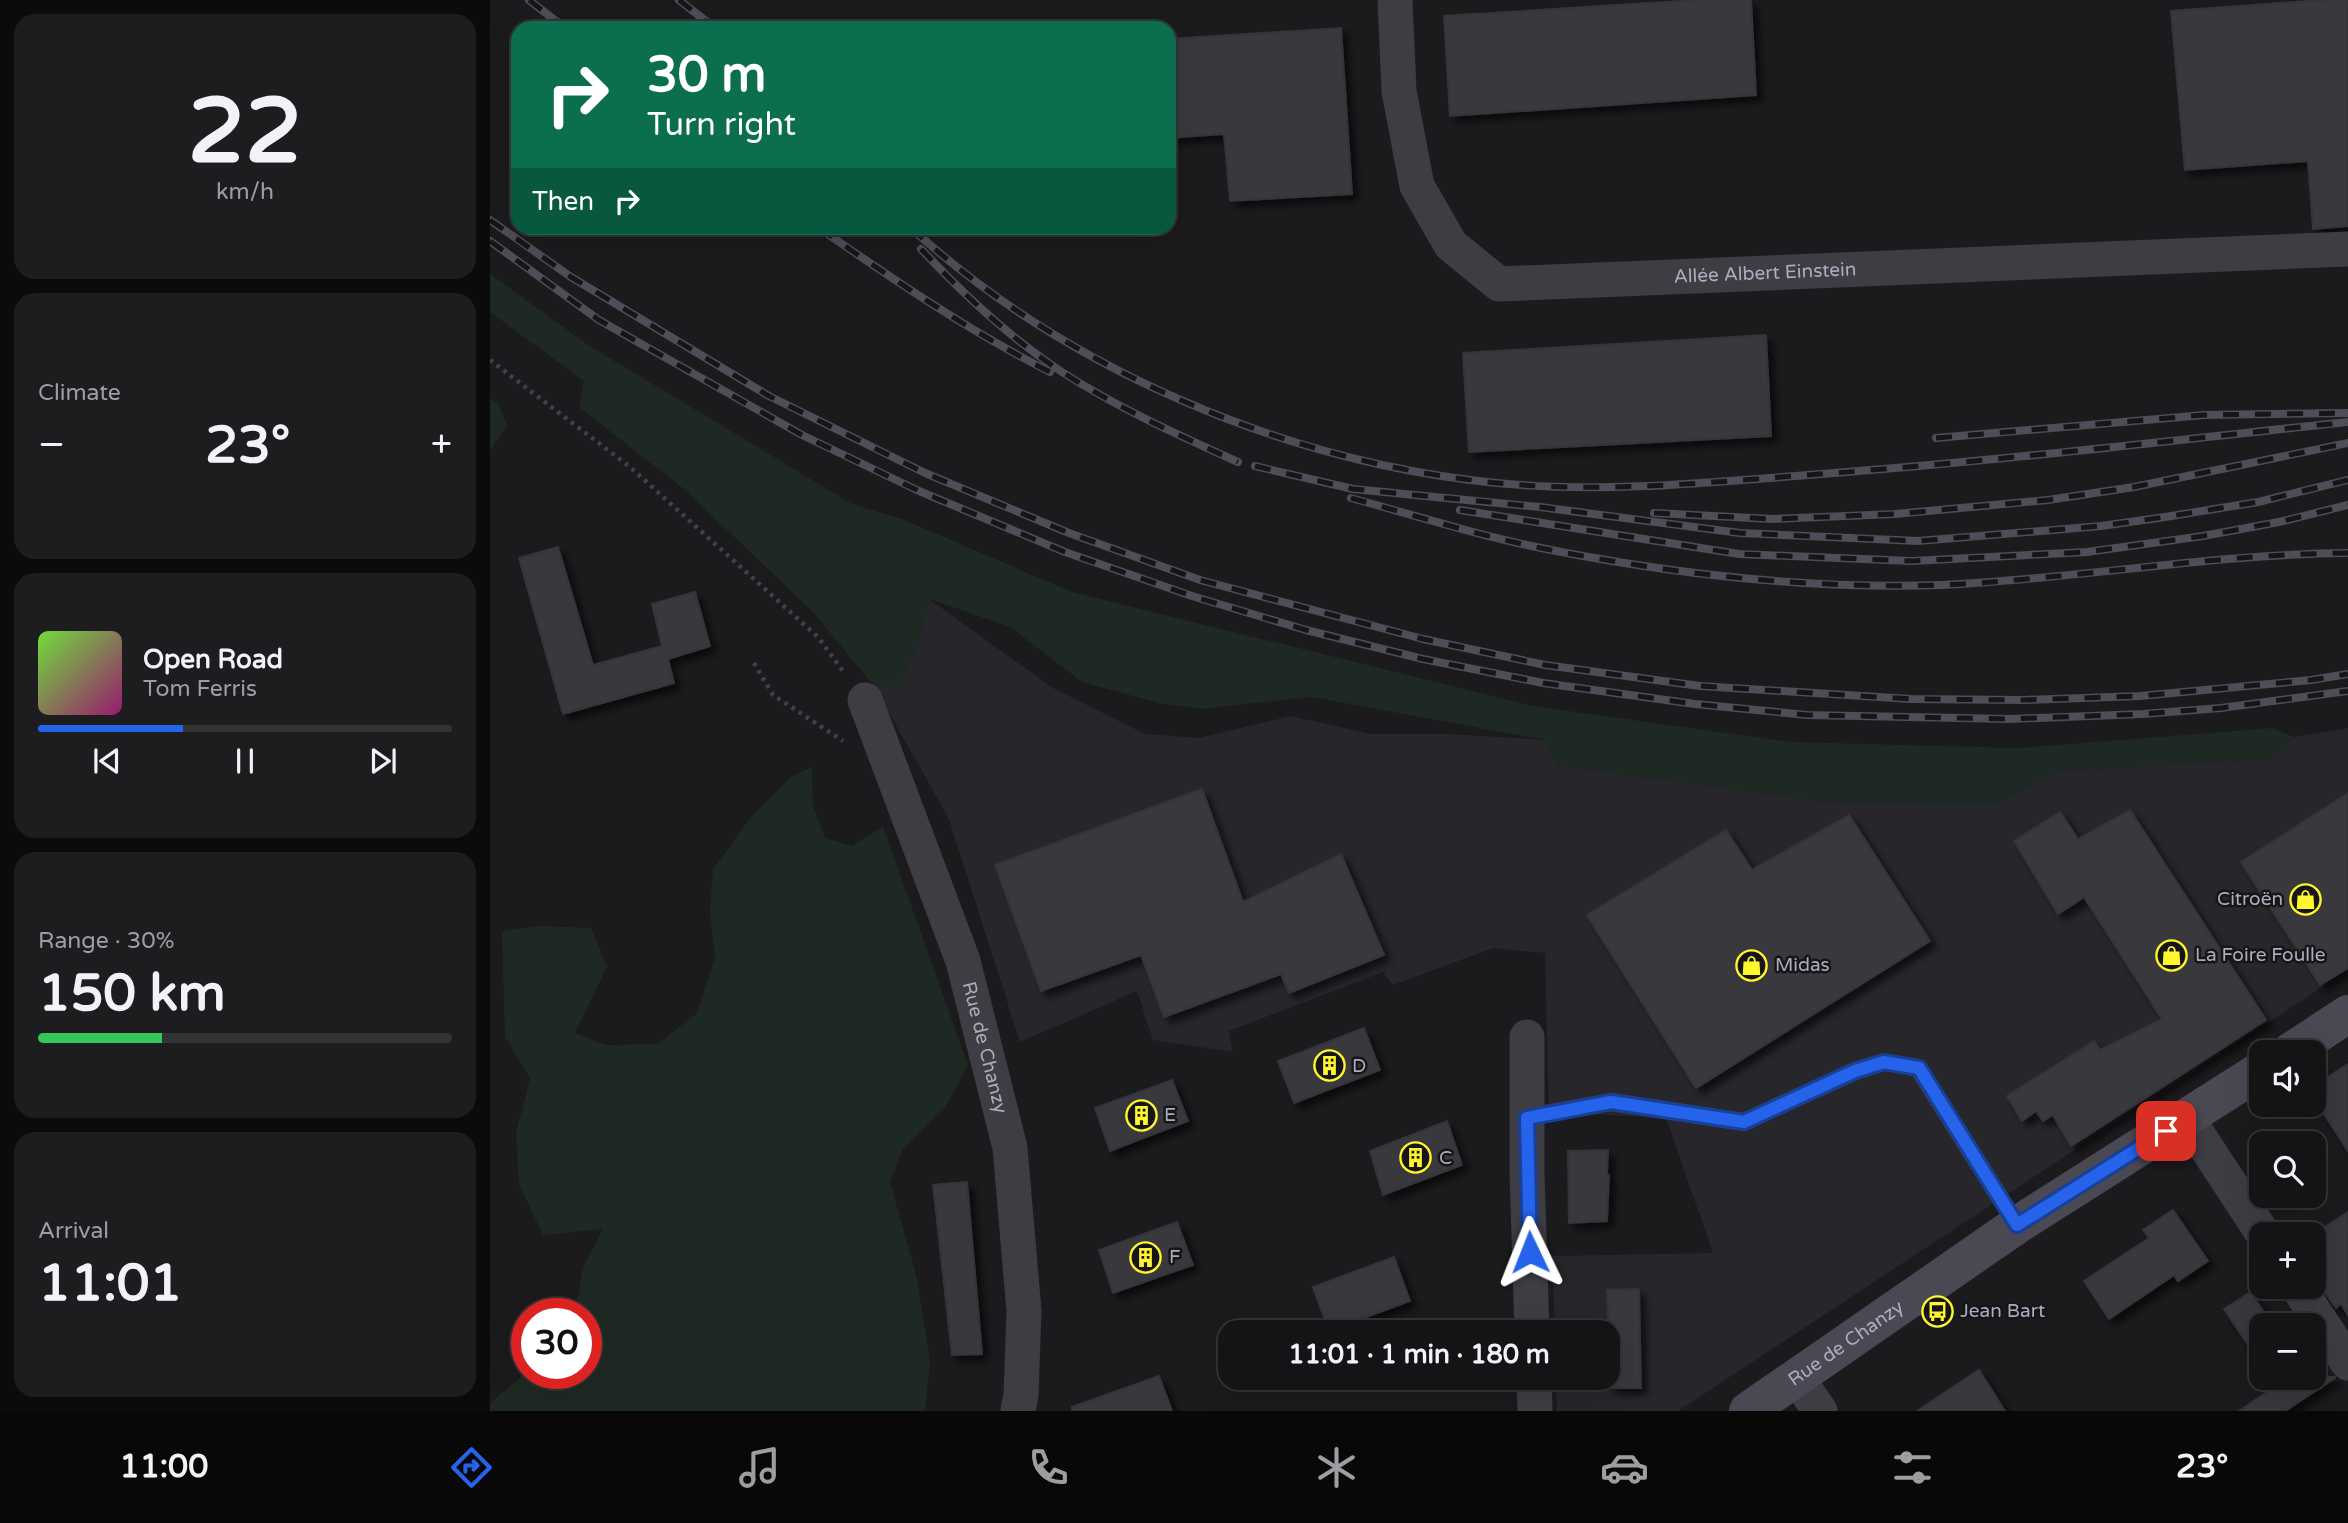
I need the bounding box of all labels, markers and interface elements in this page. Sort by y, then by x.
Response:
text: 30 m [647,46,766,105]
icon: right [532,49,623,140]
text: 22 [188,77,302,187]
text: Turn right [647,106,796,144]
text: km/h [216,178,274,206]
icon: right [608,182,646,220]
text: Then [532,186,594,217]
street label: Allée Albert Einstein [1673,258,1857,288]
text: Climate [38,379,121,407]
text: 23° [205,414,290,477]
text: − [38,422,65,468]
text: + [431,422,452,468]
text: Open Road [143,644,283,675]
text: Tom Ferris [143,675,257,703]
icon: previous [88,742,126,780]
icon: pause [226,742,264,780]
icon: next [364,742,402,780]
shop icon: Citroën [2289,882,2323,916]
place label: Citroën [2217,888,2283,910]
text: Range · 30% [38,927,174,955]
shop icon: La Foire Foulle [2155,938,2189,972]
place label: La Foire Foulle [2195,944,2325,966]
shop icon: Midas [1735,948,1769,982]
place label: Midas [1775,954,1830,976]
text: 150 km [38,962,226,1025]
street label: Rue de Chanzy [958,979,1012,1116]
map controls [2249,1040,2326,1390]
button: sound [2249,1040,2326,1117]
building icon: D [1312,1049,1346,1083]
place label: D [1352,1055,1366,1077]
building icon: E [1124,1098,1158,1132]
pin [2136,1101,2196,1161]
place label: E [1164,1104,1176,1126]
icon: arrive [2147,1112,2185,1150]
button: search [2249,1131,2326,1208]
building icon: C [1399,1141,1433,1175]
place label: C [1439,1147,1452,1169]
position arrow [1493,1215,1567,1289]
text: Arrival [38,1217,109,1245]
button: + [2249,1222,2326,1299]
building icon: F [1129,1240,1163,1274]
place label: F [1169,1246,1181,1268]
text: 11:01 [38,1252,182,1315]
bus stop icon: Jean Bart [1920,1294,1954,1328]
street label: Rue de Chanzy [1784,1296,1908,1391]
speed limit sign: 30 [511,1298,602,1389]
place label: Jean Bart [1960,1300,2045,1322]
button: − [2249,1313,2326,1390]
text: 11:01 · 1 min · 180 m [1288,1339,1550,1370]
icon: directions [447,1443,496,1492]
icon: music [735,1443,784,1492]
icon: phone [1024,1443,1073,1492]
icon: climate [1312,1443,1361,1492]
icon: car [1600,1443,1649,1492]
icon: filters [1888,1443,1937,1492]
text: 11:00 [120,1448,208,1486]
text: 23° [2176,1448,2228,1486]

